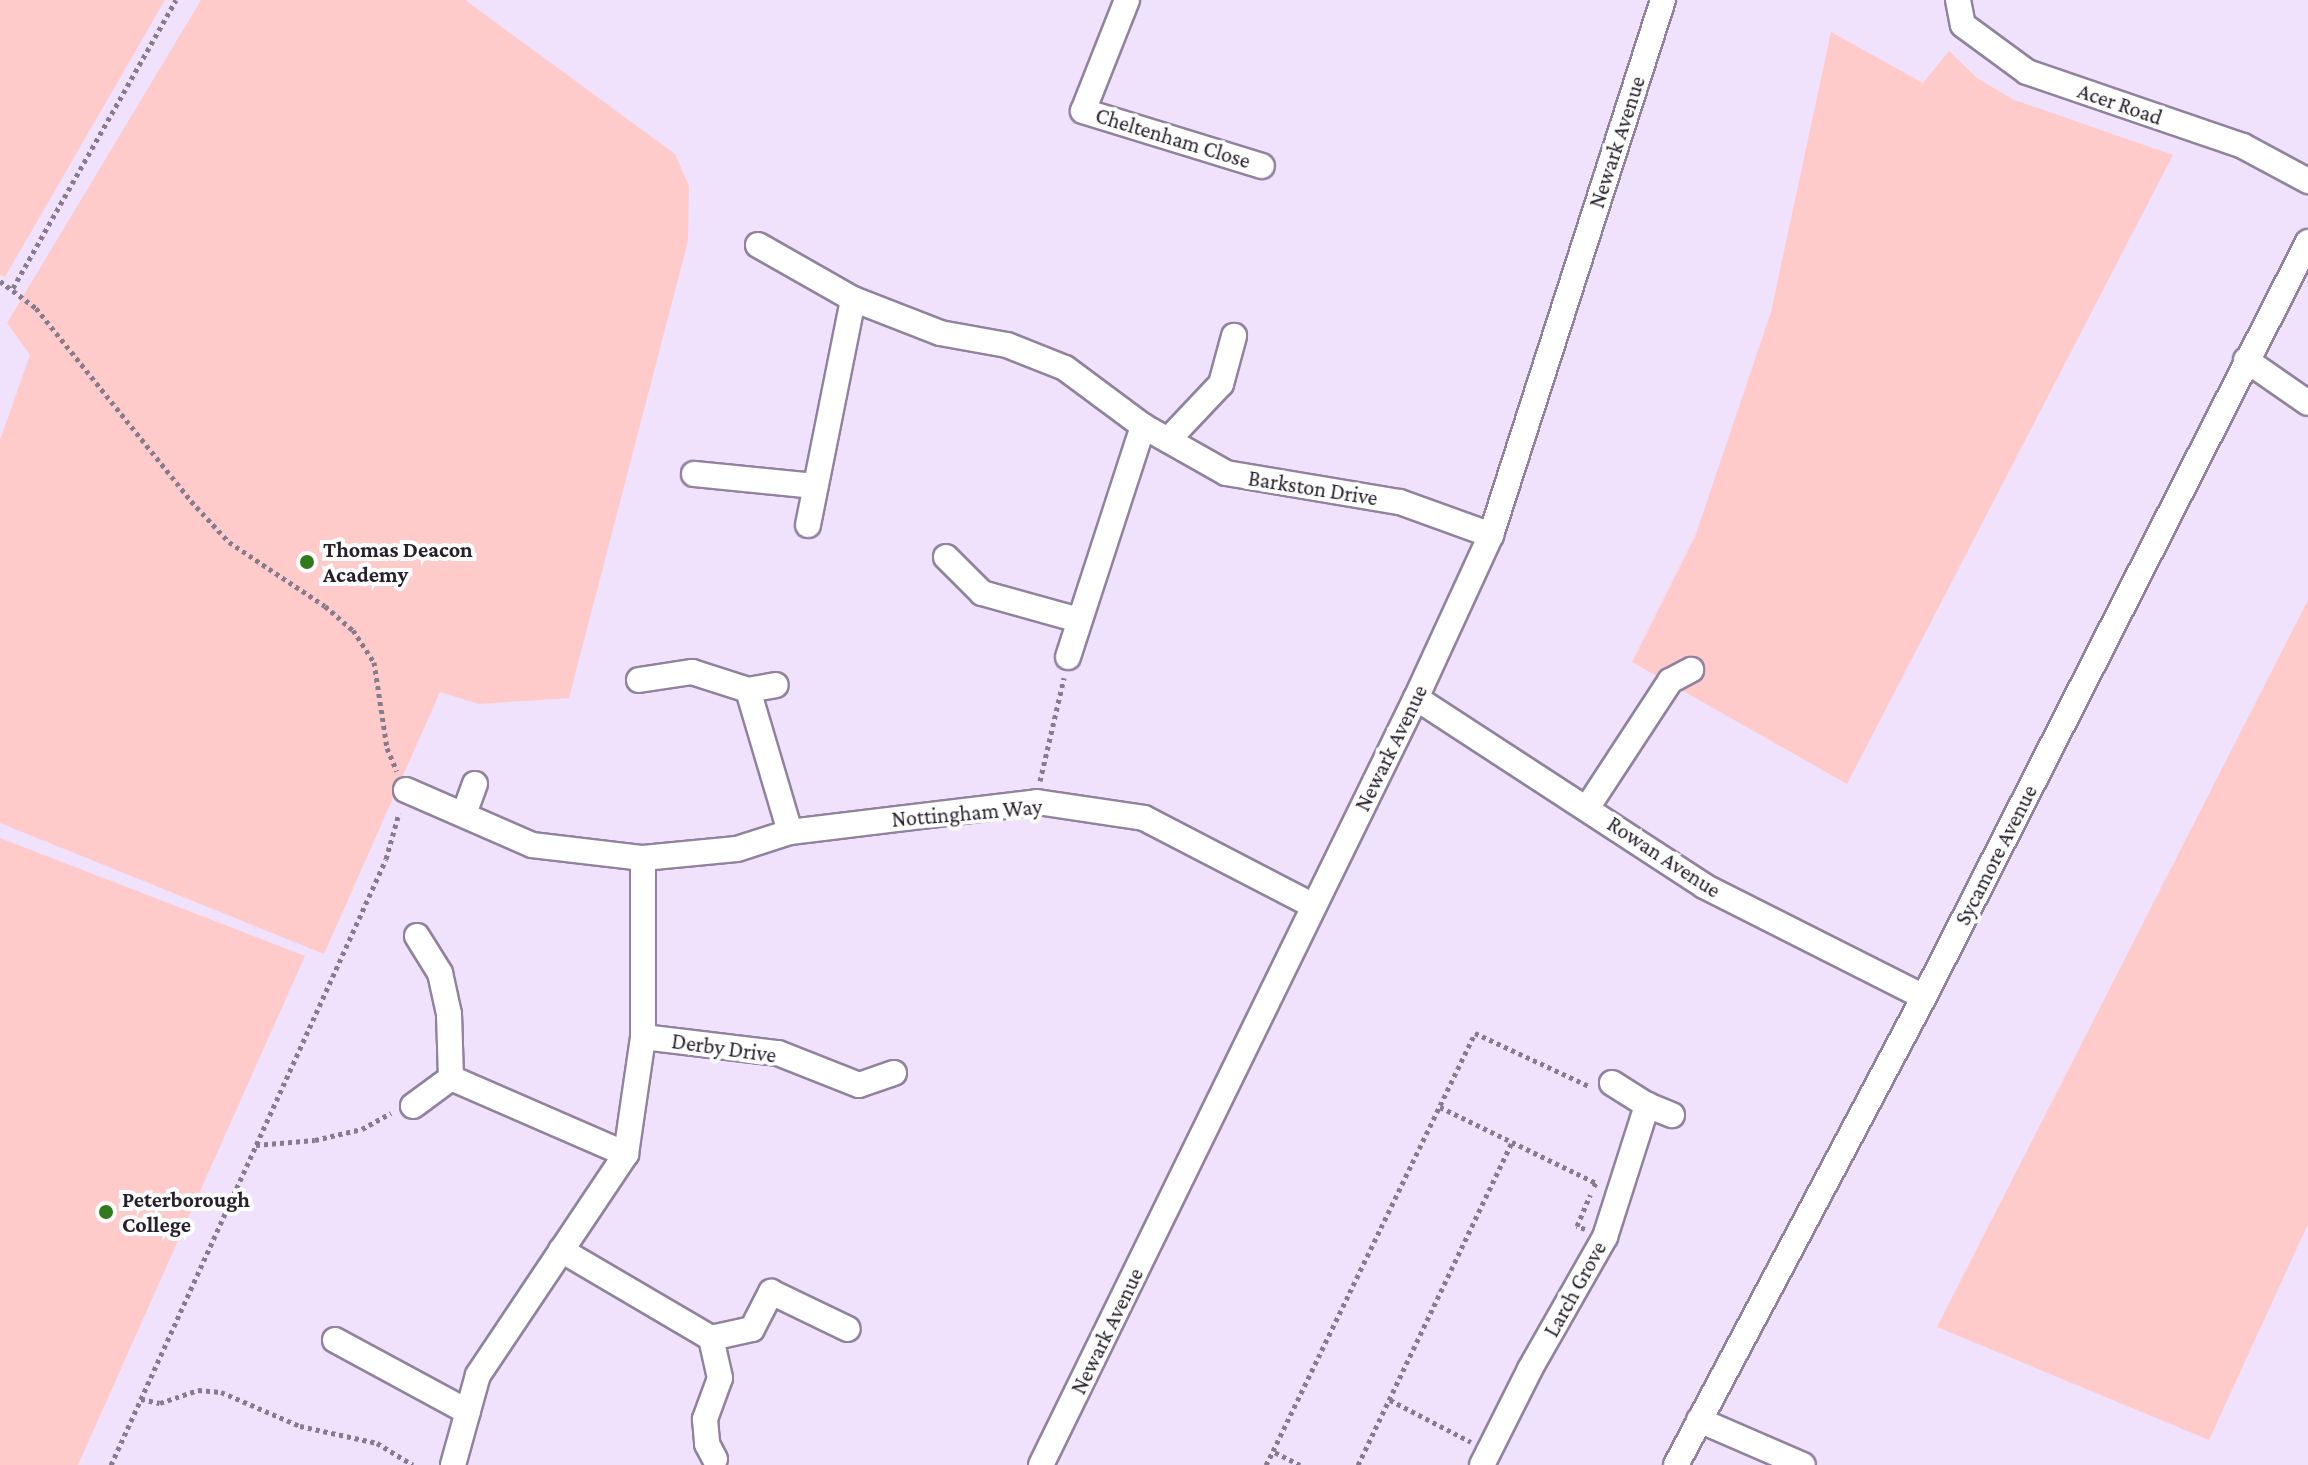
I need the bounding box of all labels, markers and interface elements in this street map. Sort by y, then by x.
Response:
street label: Newark Avenue [1583,73,1651,211]
street label: Acer Road [2074,77,2166,131]
street label: Cheltenham Close [1092,102,1254,174]
street label: Barkston Drive [1246,465,1380,511]
place label: Thomas Deacon Academy [323,536,473,588]
marker: Thomas Deacon Academy [298,553,316,571]
street label: Newark Avenue [1349,681,1433,815]
street label: Sycamore Avenue [1949,780,2043,930]
street label: Nottingham Way [891,793,1043,833]
street label: Rowan Avenue [1602,811,1726,903]
street label: Derby Drive [670,1028,778,1068]
place label: Peterborough College [122,1186,250,1238]
marker: Peterborough College [97,1203,115,1221]
street label: Larch Grove [1538,1237,1612,1341]
street label: Newark Avenue [1065,1264,1149,1398]

